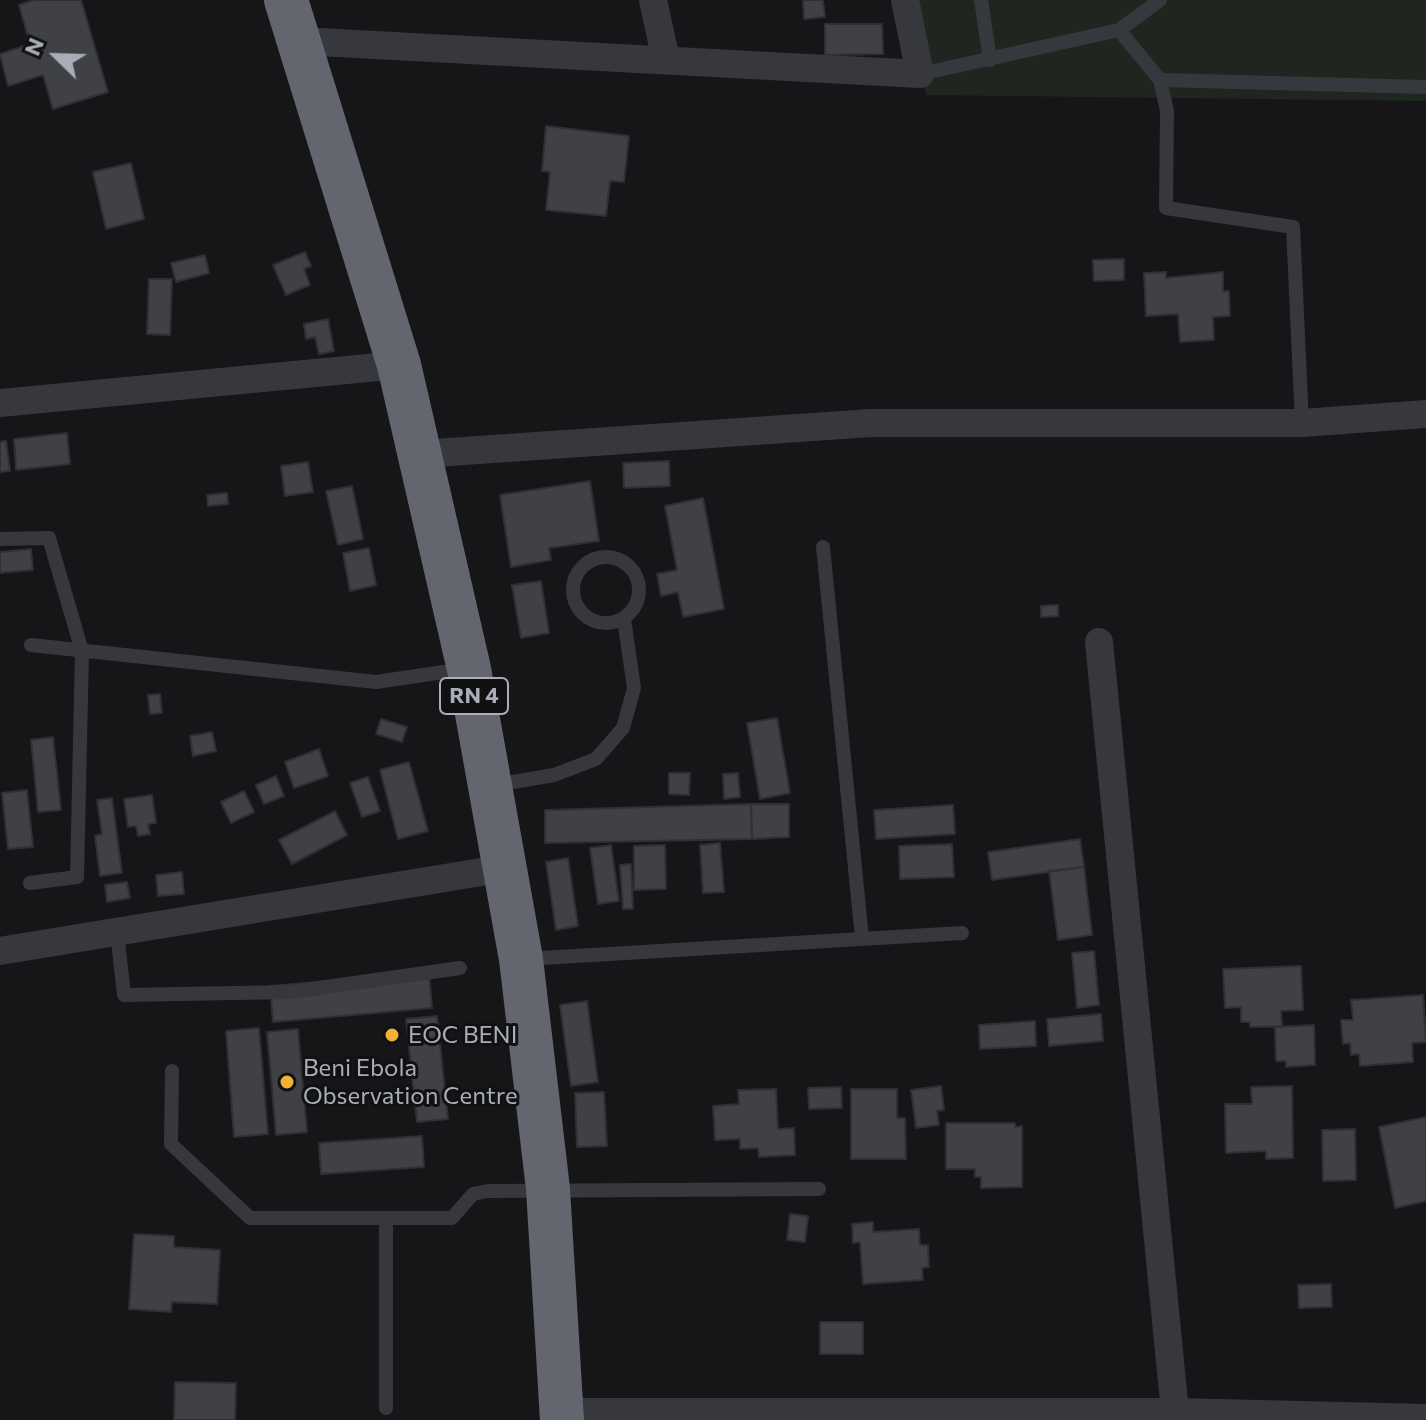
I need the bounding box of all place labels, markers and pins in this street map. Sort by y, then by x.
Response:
place label: EOC BENI [408,1021,517,1049]
marker: EOC BENI [383,1026,401,1044]
place label: Beni Ebola Observation Centre [303,1054,518,1110]
marker: Beni Ebola Observation Centre [278,1073,296,1091]

